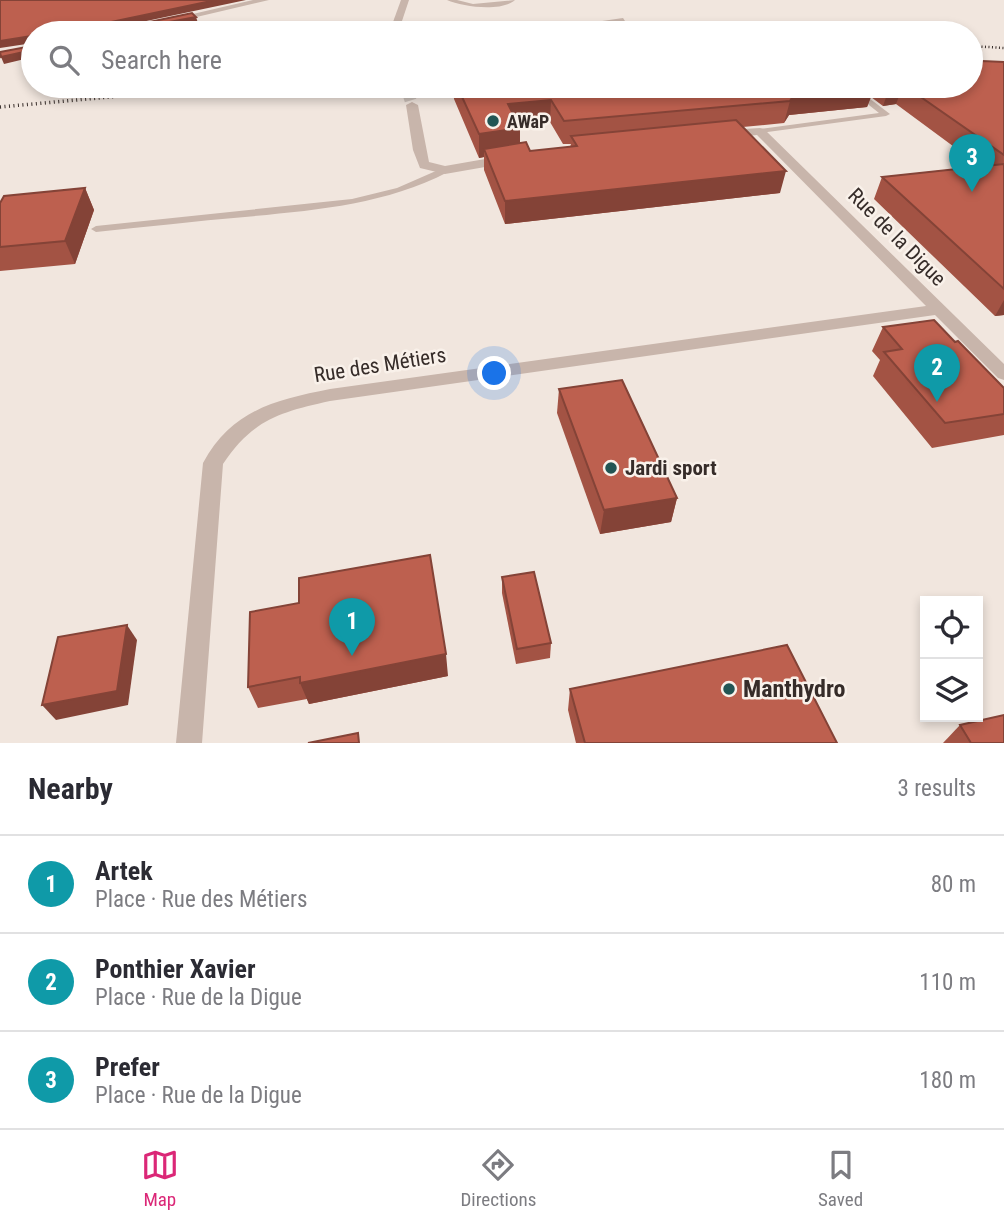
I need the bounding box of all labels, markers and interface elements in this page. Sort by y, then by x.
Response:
search box [21,21,983,98]
icon: search [45,41,83,79]
text: Search here [101,45,222,75]
place label: AWaP [507,111,549,132]
marker: AWaP [485,113,501,129]
pin: 3 [949,134,995,192]
street label: Rue de la Digue [843,183,951,291]
street label: Rue des Métiers [312,343,448,387]
pin: 2 [914,344,960,402]
your location [477,356,511,390]
place label: Jardi sport [625,456,717,480]
marker: Jardi sport [603,460,619,476]
map controls [920,596,983,722]
button: locate [920,596,983,659]
pin: 1 [329,598,375,656]
button: layers [920,659,983,722]
place label: Manthydro [743,675,845,703]
marker: Manthydro [721,681,737,697]
text: Nearby [28,771,113,806]
text: 3 results [898,775,976,802]
text: Artek [95,856,153,886]
text: 1 [45,871,57,898]
text: 80 m [931,871,976,898]
text: Place · Rue des Métiers [95,886,307,913]
text: Ponthier Xavier [95,954,256,984]
text: 2 [45,969,57,996]
text: 110 m [919,969,976,996]
text: Place · Rue de la Digue [95,984,302,1011]
text: Prefer [95,1052,160,1082]
text: 3 [45,1067,57,1094]
text: 180 m [919,1067,976,1094]
text: Place · Rue de la Digue [95,1082,302,1109]
tab: Map [141,1146,179,1211]
tab: Directions [460,1146,536,1211]
tab: Saved [818,1146,863,1211]

